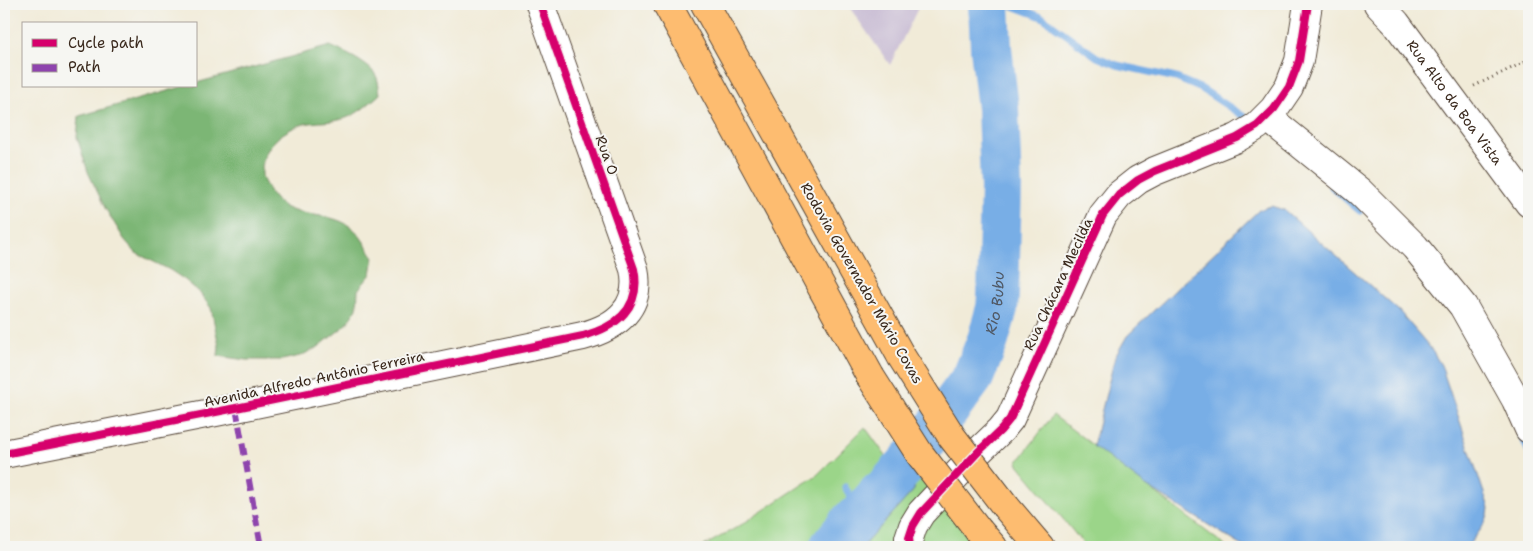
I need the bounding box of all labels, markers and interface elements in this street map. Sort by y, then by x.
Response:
legend [22,22,198,88]
text: Cycle path [68,33,144,53]
street label: Rua Alto da Boa Vista [1403,37,1507,169]
text: Path [68,57,101,77]
street label: Rua O [592,133,622,177]
street label: Rodovia Governador Mário Covas [797,179,927,387]
street label: Rua Chácara Mecilda [1019,215,1097,353]
water label: Rio Bubu [980,271,1009,337]
street label: Avenida Alfredo Antônio Ferreira [202,347,426,411]

